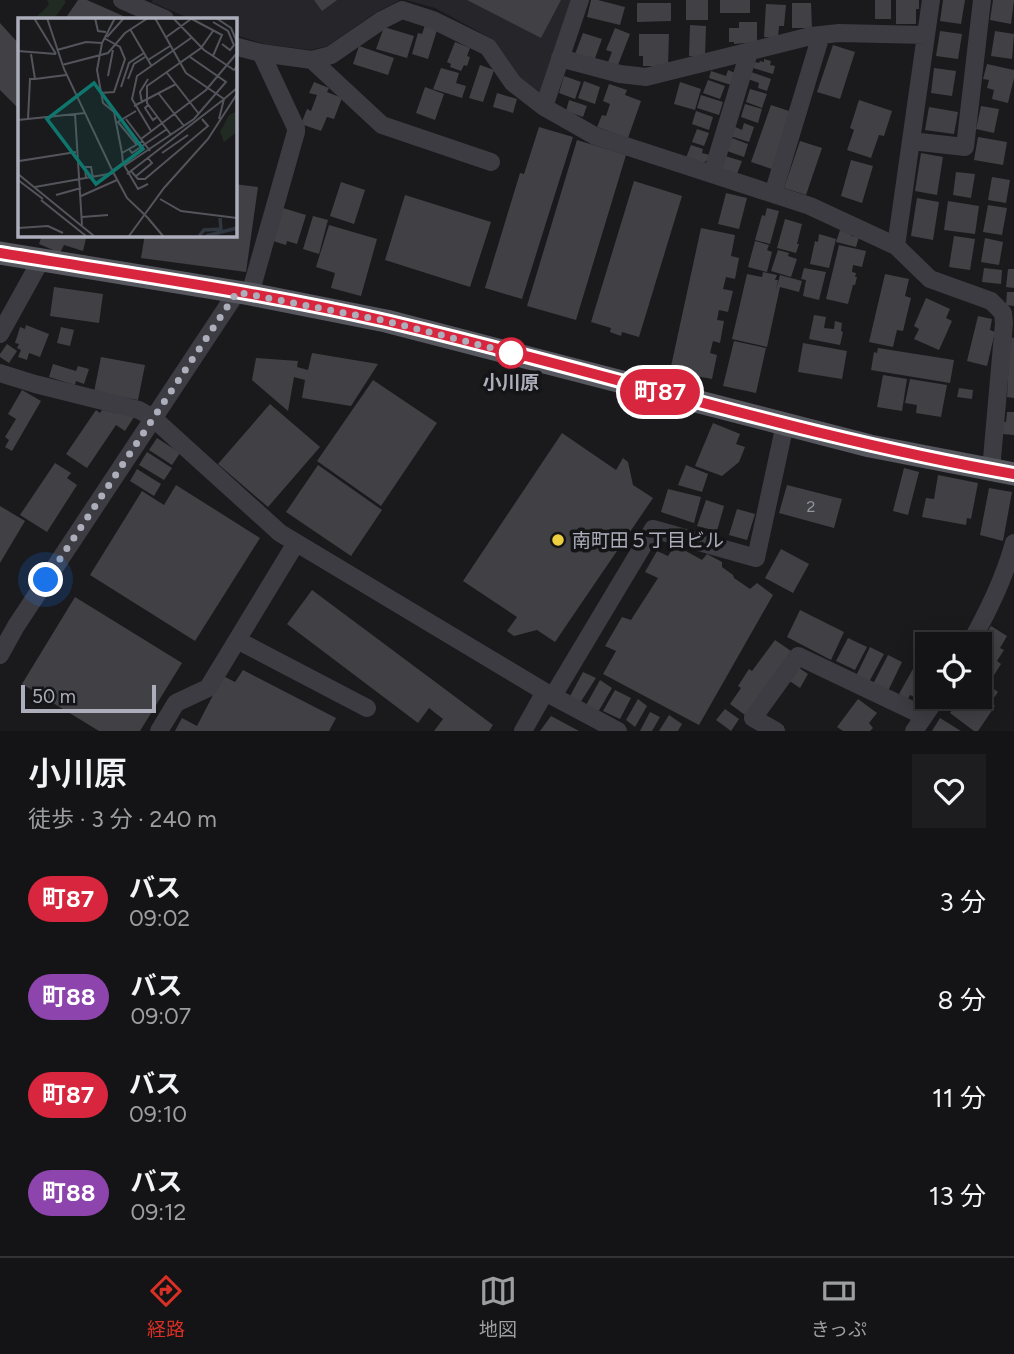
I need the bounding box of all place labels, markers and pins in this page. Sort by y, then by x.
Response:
marker: 小川原 [496,338,526,368]
place label: 小川原 [482,371,540,394]
place label: 南町田５丁目ビル [572,529,724,552]
marker: 南町田５丁目ビル [550,532,566,548]

